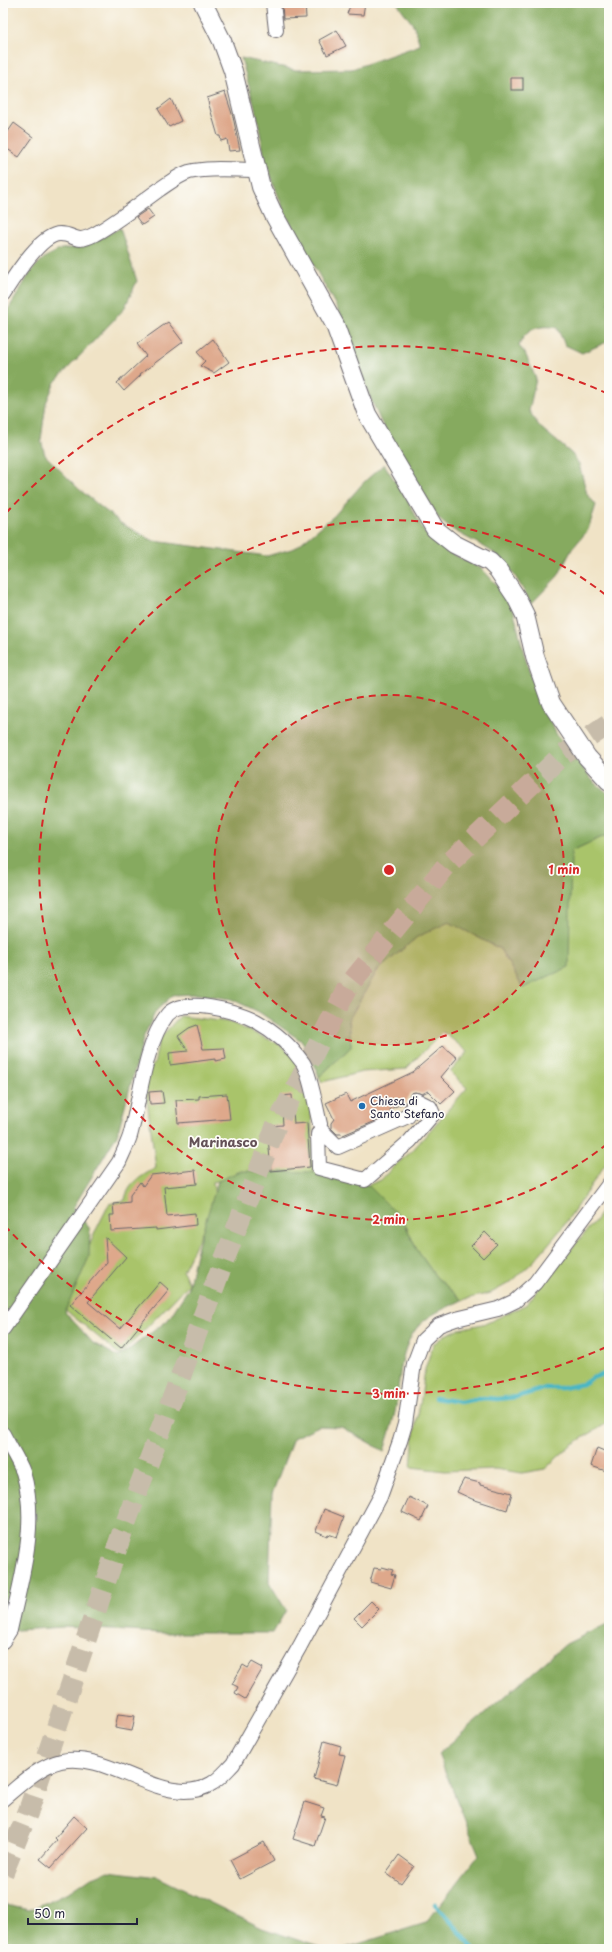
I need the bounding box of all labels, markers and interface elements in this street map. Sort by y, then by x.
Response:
text: 1 min [548,860,580,878]
centre of rings [382,863,396,877]
place label: Chiesa di Santo Stefano [370,1092,444,1122]
marker: Chiesa di Santo Stefano [357,1101,367,1111]
district label: Marinasco [189,1132,258,1151]
text: 2 min [372,1210,406,1228]
text: 3 min [372,1384,406,1402]
scale bar [28,1900,137,1926]
text: 50 m [34,1904,65,1922]

